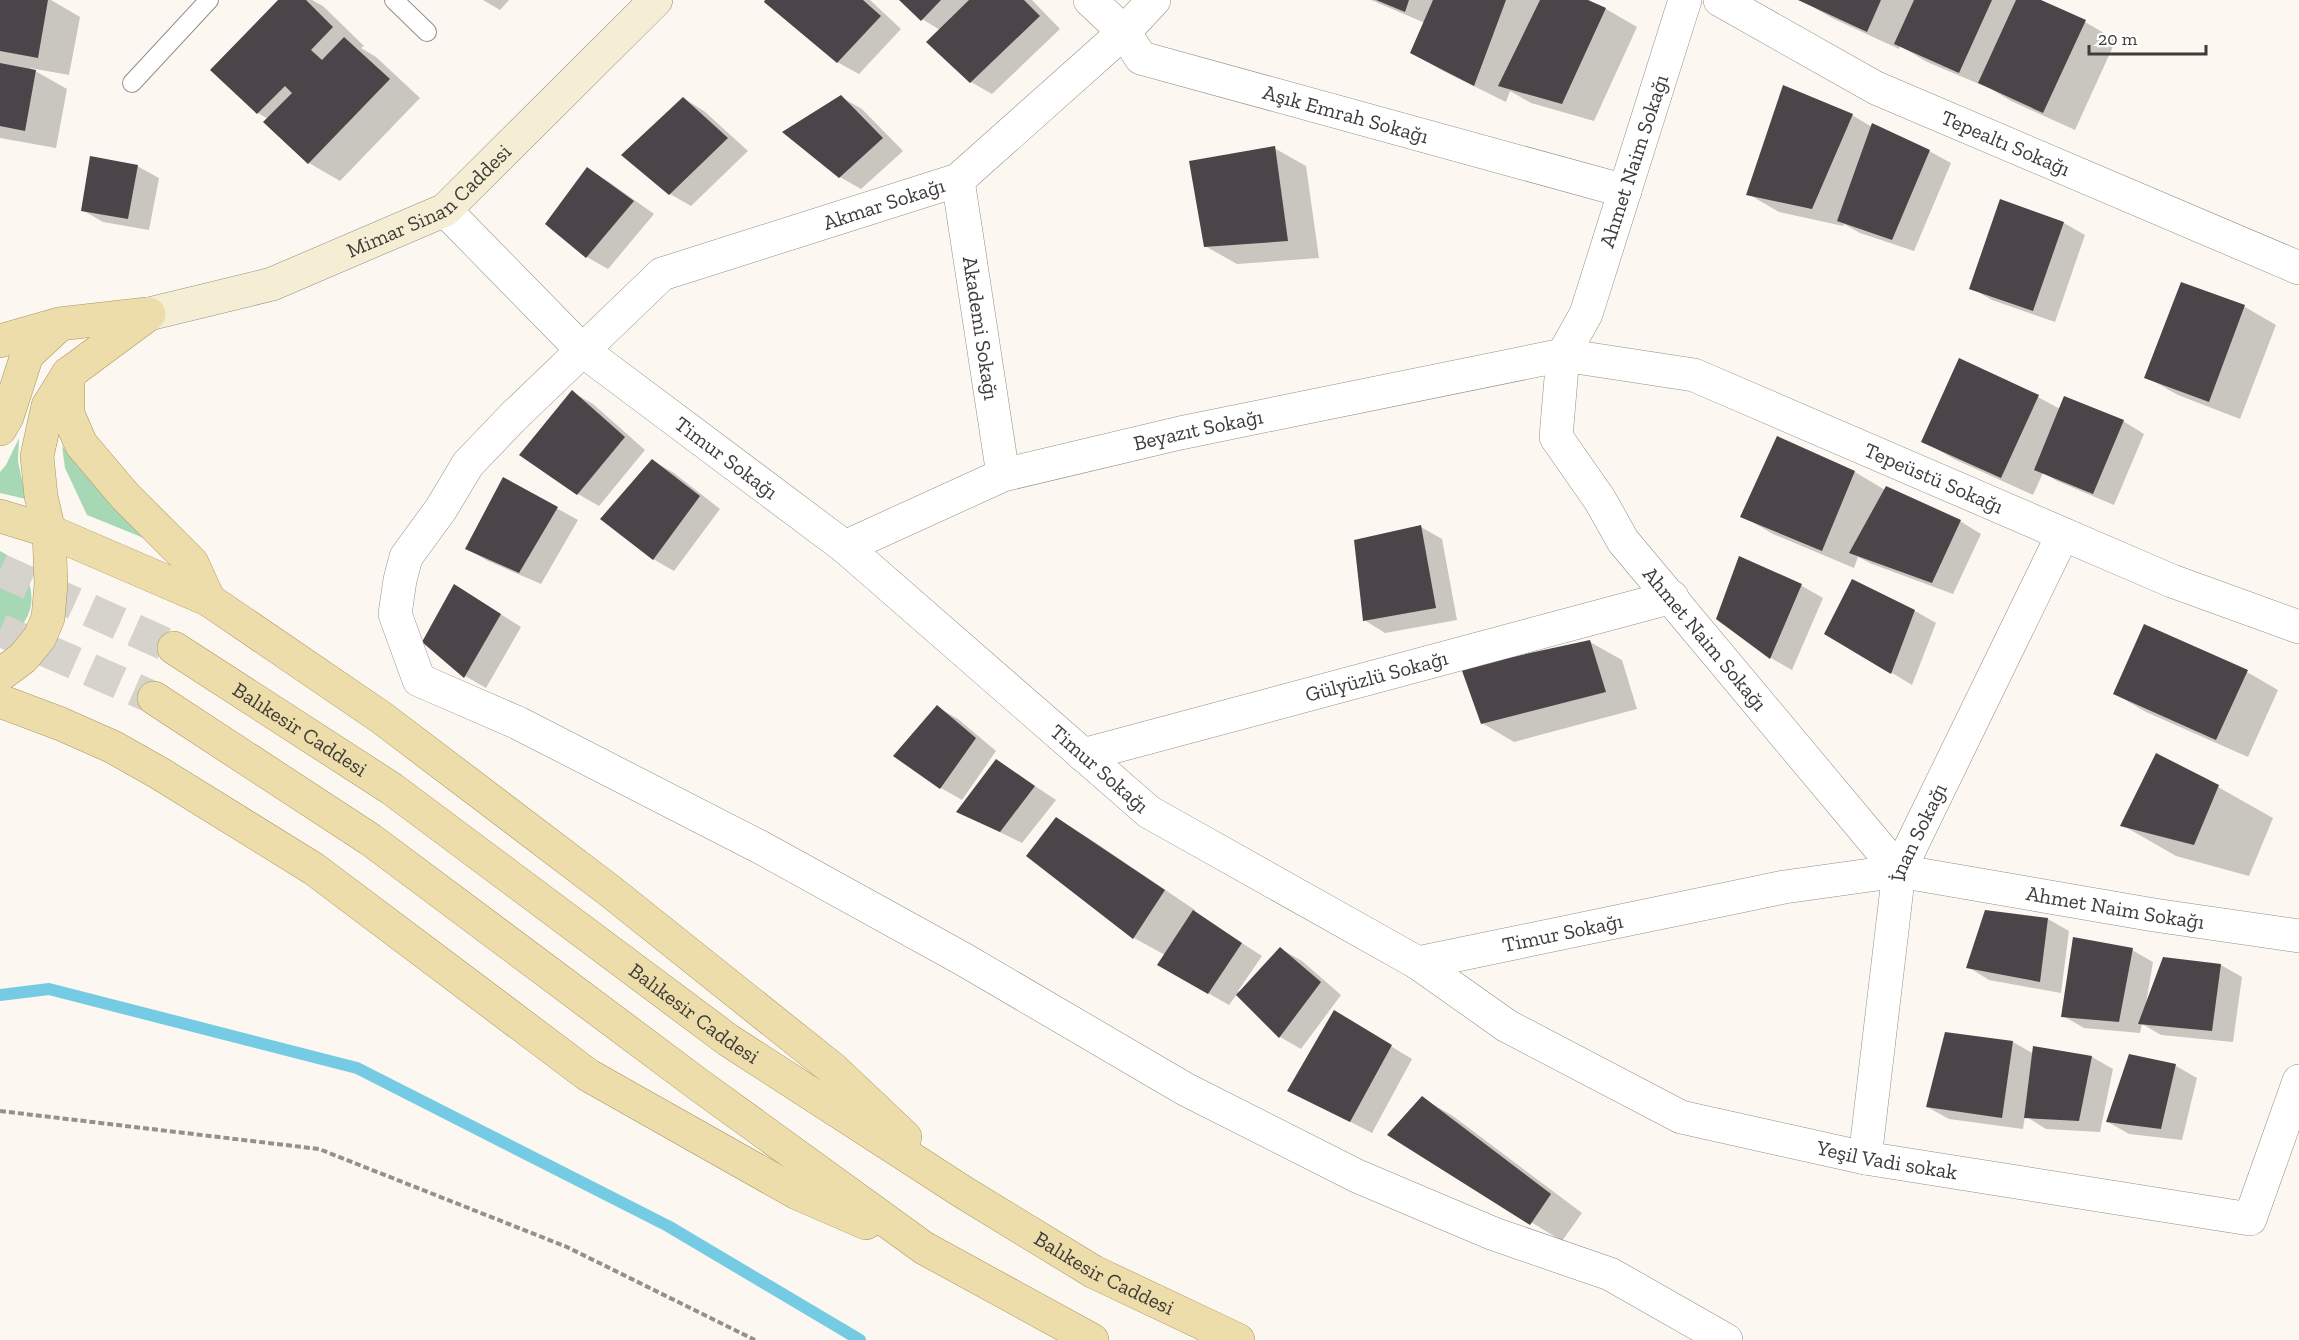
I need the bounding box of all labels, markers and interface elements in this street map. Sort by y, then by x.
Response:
scale bar [2089,18,2206,56]
text: 20 m [2098,28,2138,50]
street label: Ahmet Naim Sokağı [1594,71,1673,250]
street label: Aşık Emrah Sokağı [1260,79,1432,148]
street label: Tepealtı Sokağı [1938,104,2074,181]
street label: Mimar Sinan Caddesi [343,139,516,263]
street label: Akmar Sokağı [820,172,948,235]
street label: Akademi Sokağı [958,254,1004,402]
street label: Beyazıt Sokağı [1131,403,1265,456]
street label: Timur Sokağı [670,411,783,504]
street label: Tepeüstü Sokağı [1861,437,2007,519]
street label: Ahmet Naim Sokağı [1638,561,1773,716]
street label: Gülyüzlü Sokağı [1302,645,1451,707]
street label: Balıkesir Caddesi [228,676,372,782]
street label: Timur Sokağı [1045,719,1154,818]
street label: İnan Sokağı [1885,779,1952,882]
street label: Ahmet Naim Sokağı [2024,880,2206,934]
street label: Timur Sokağı [1500,908,1625,957]
street label: Balıkesir Caddesi [624,957,764,1069]
street label: Yeşil Vadi sokak [1813,1134,1959,1184]
street label: Balıkesir Caddesi [1030,1226,1178,1320]

